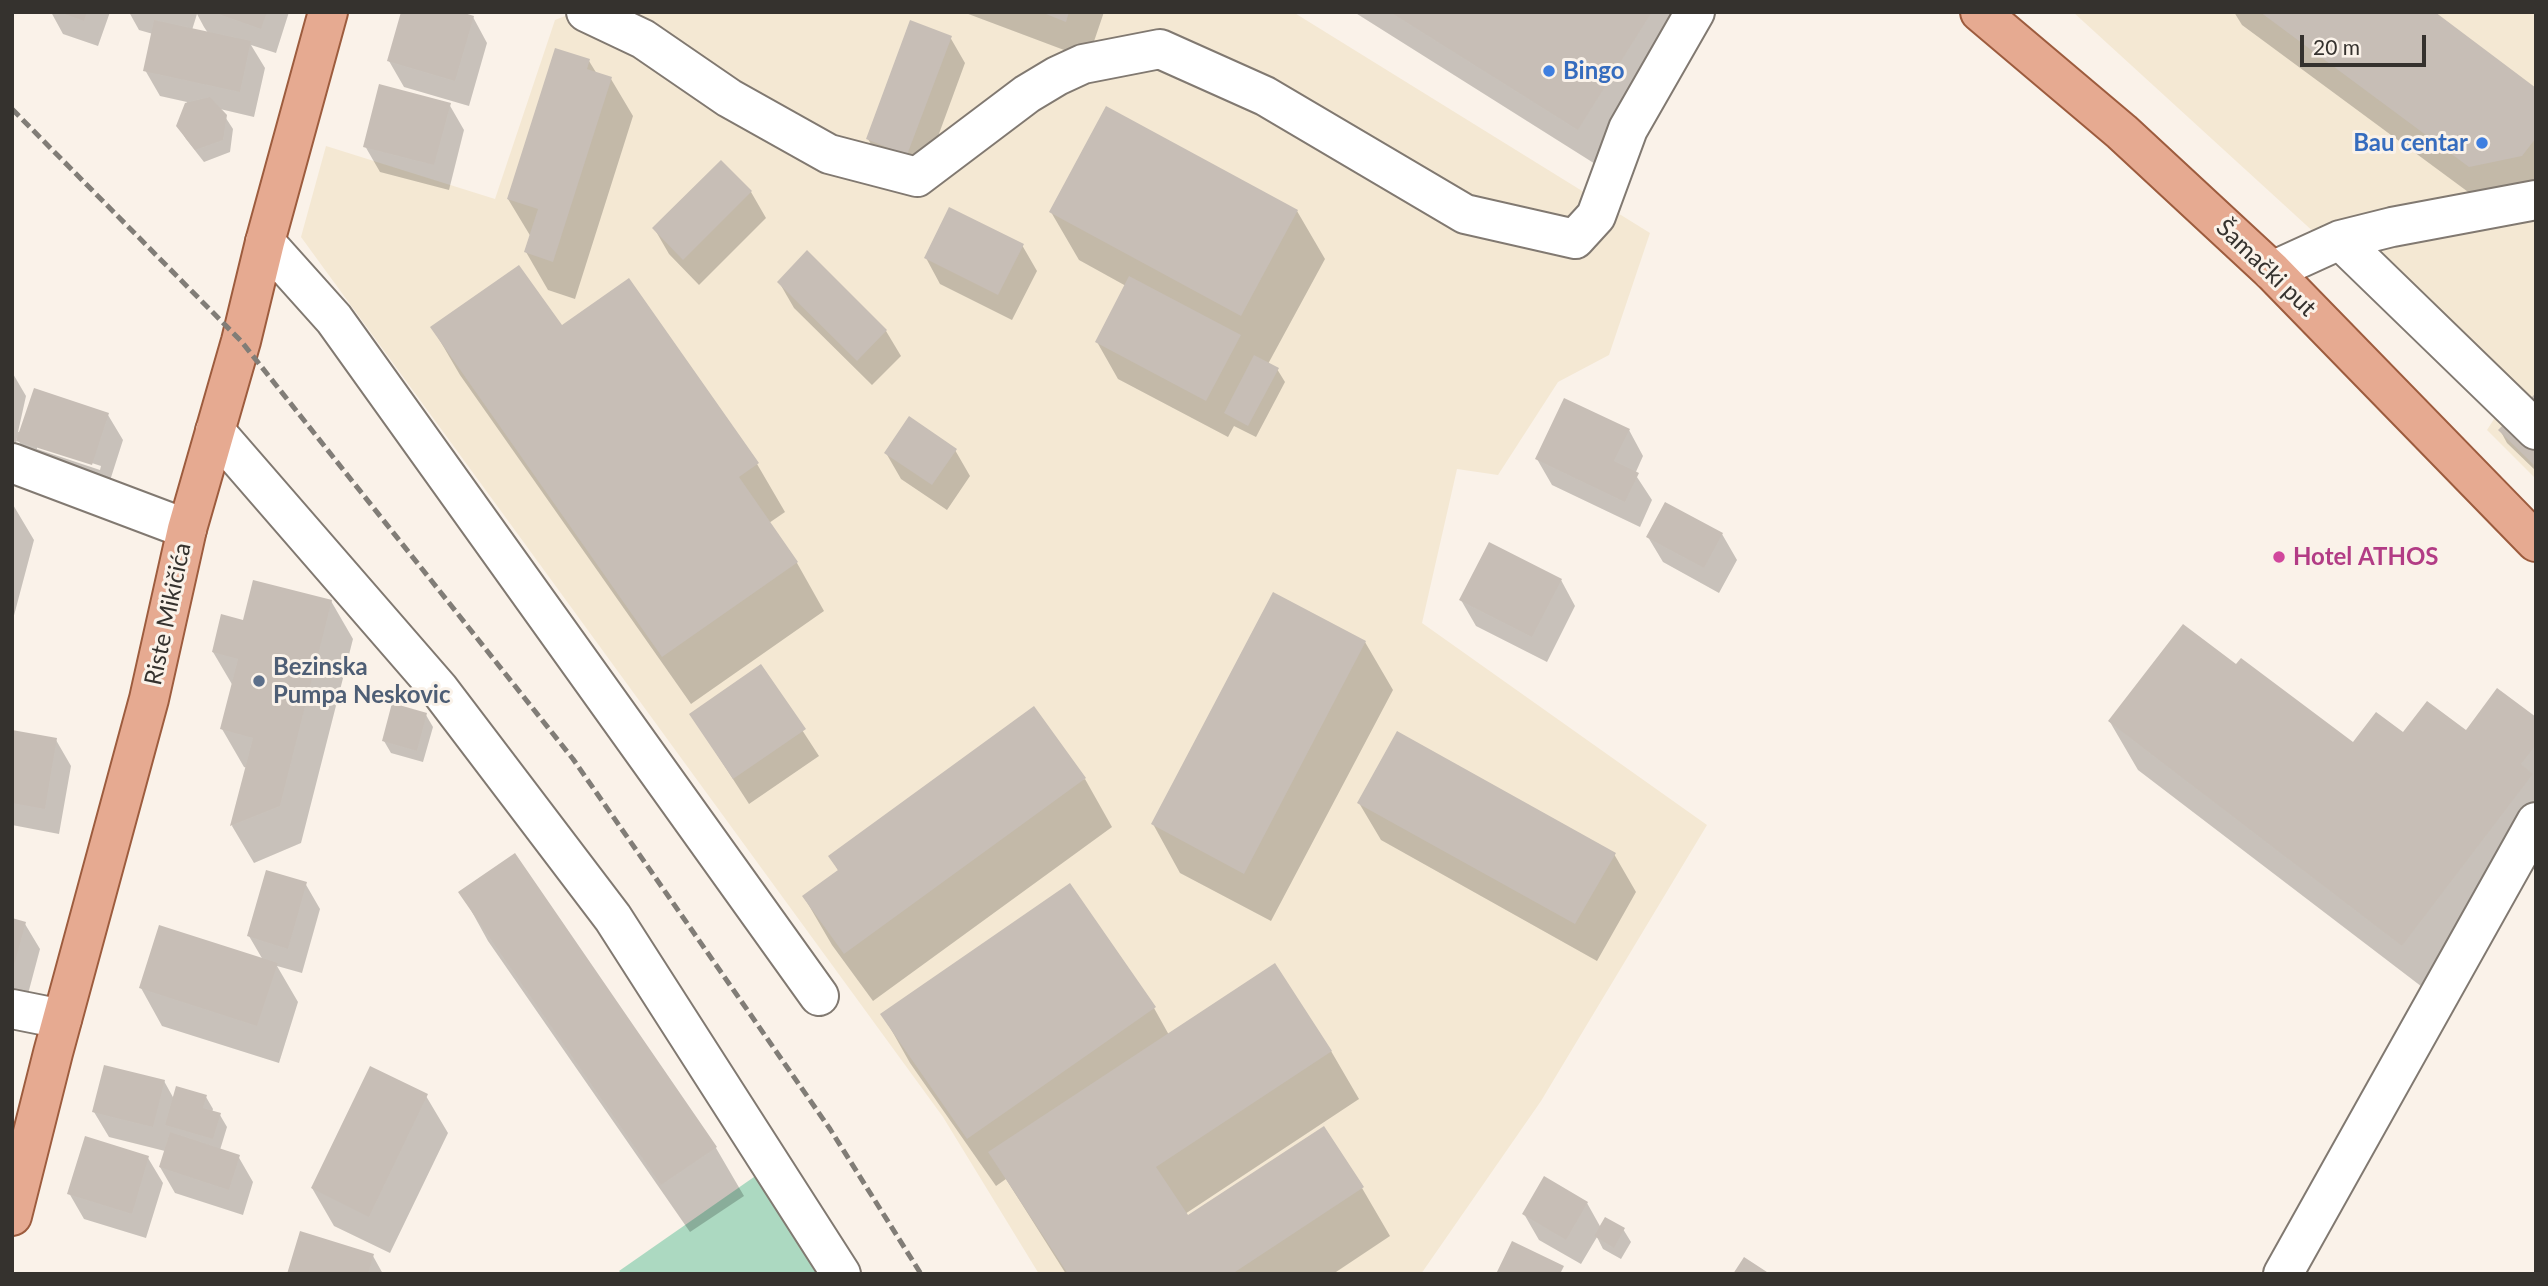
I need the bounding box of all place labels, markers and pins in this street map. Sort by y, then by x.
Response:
place label: Bingo [1563,57,1624,85]
marker: Bingo [1541,63,1557,79]
place label: Bau centar [2353,129,2468,157]
marker: Bau centar [2474,135,2490,151]
place label: Hotel ATHOS [2293,543,2439,571]
marker: Hotel ATHOS [2271,549,2287,565]
place label: Bezinska Pumpa Neskovic [273,653,451,709]
marker: Bezinska Pumpa Neskovic [251,673,267,689]

